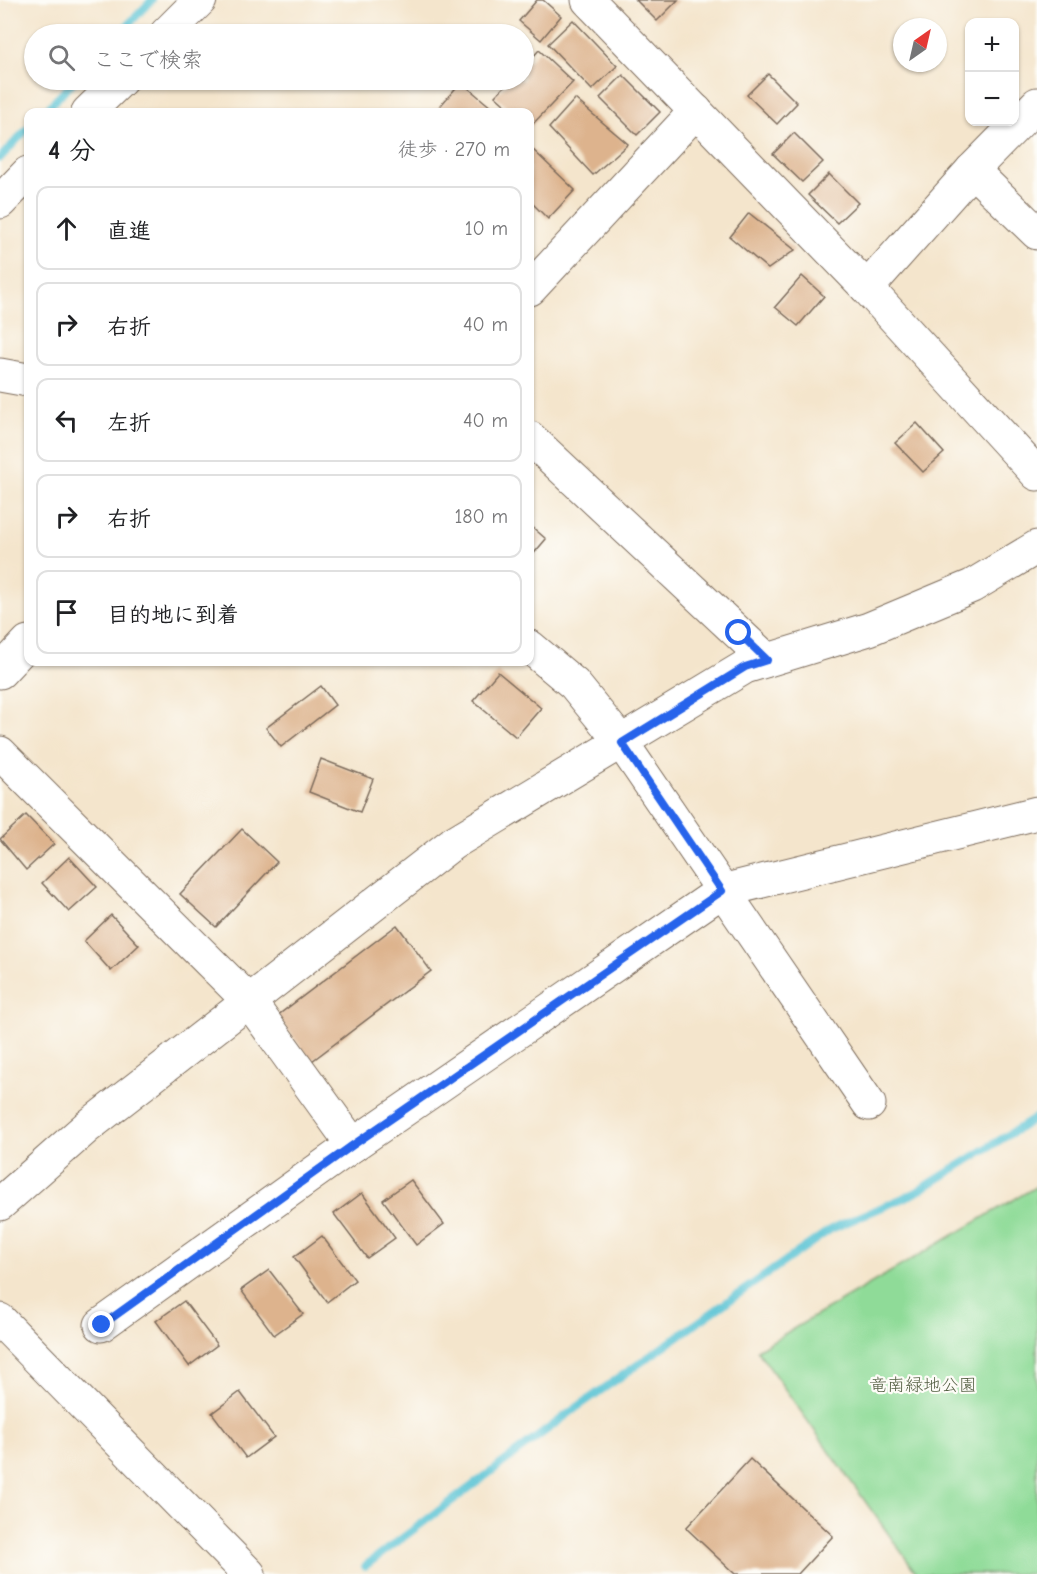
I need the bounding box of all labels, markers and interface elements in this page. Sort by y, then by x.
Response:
north arrow [893,18,947,72]
map controls [965,18,1019,126]
button: + [965,18,1019,72]
search box [24,24,534,90]
icon: search [45,41,78,74]
text: ここで検索 [93,47,203,73]
button: − [965,72,1019,126]
text: 4 分 [48,136,95,166]
text: 徒歩 · 270 m [398,138,510,161]
icon: ahead [50,212,83,245]
text: 10 m [465,217,508,240]
text: 直進 [107,218,151,244]
icon: right [50,308,83,341]
text: 40 m [463,313,508,336]
text: 右折 [107,314,151,340]
icon: left [50,404,83,437]
text: 40 m [463,409,508,432]
text: 左折 [107,410,151,436]
icon: right [50,500,83,533]
text: 180 m [454,505,508,528]
text: 右折 [107,506,151,532]
icon: arrive [50,596,83,629]
text: 目的地に到着 [107,602,239,628]
route start [725,619,751,645]
route end [88,1311,114,1337]
park label: 竜南緑地公園 [869,1375,977,1396]

